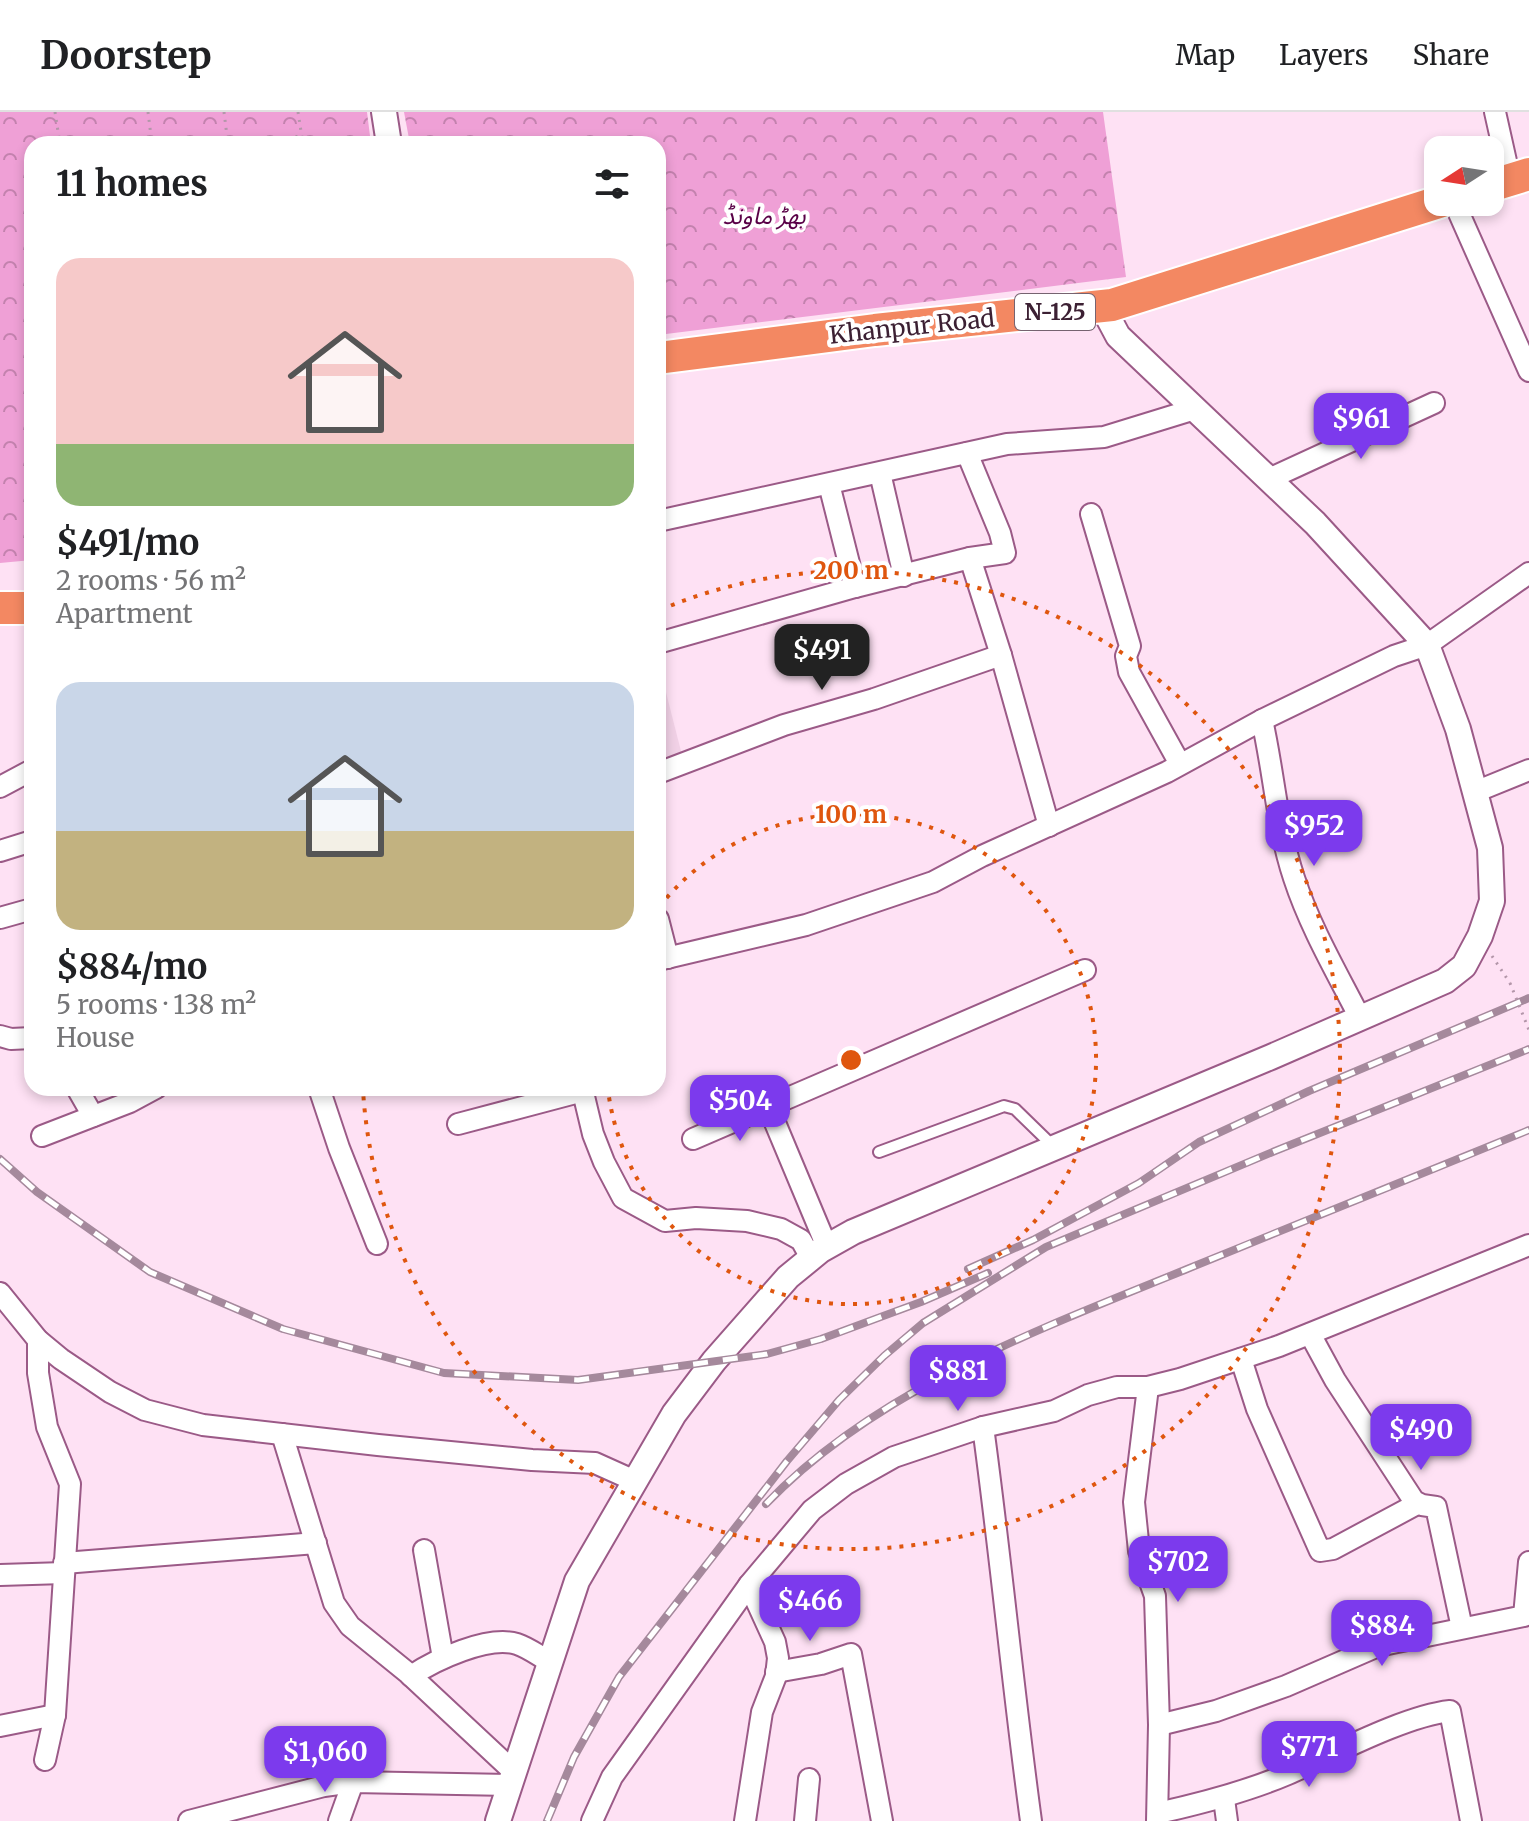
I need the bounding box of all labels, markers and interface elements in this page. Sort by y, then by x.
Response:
text: Doorstep [40,32,212,79]
text: Map [1175,37,1235,73]
text: Layers [1279,37,1368,73]
text: Share [1412,37,1489,73]
north arrow [1424,136,1504,216]
map controls [1424,136,1504,216]
icon: filters [590,162,634,206]
text: 11 homes [56,163,208,205]
park label: بھڑ ماونڈ [723,200,806,231]
road number: N-125 [1015,294,1095,330]
street label: Khanpur Road [828,302,996,351]
icon: home [273,310,417,454]
pin: $961 [1314,393,1408,461]
text: $961 [1332,402,1390,435]
text: $491/mo [56,522,199,564]
text: 200 m [813,555,889,586]
text: 2 rooms · 56 m² [56,564,246,597]
text: Apartment [56,597,193,630]
pin: $491 [775,624,869,692]
text: $491 [792,633,852,666]
icon: home [273,734,417,878]
text: 100 m [815,799,887,830]
pin: $952 [1267,800,1361,868]
text: $952 [1283,809,1345,842]
text: $884/mo [56,946,207,988]
text: 5 rooms · 138 m² [56,988,256,1021]
text: House [56,1021,134,1054]
centre of rings [837,1046,865,1074]
pin: $504 [693,1075,787,1143]
text: $504 [708,1084,772,1117]
pin: $881 [911,1345,1005,1413]
text: $881 [928,1354,988,1387]
pin: $490 [1374,1404,1468,1472]
text: $490 [1388,1413,1454,1446]
pin: $702 [1131,1536,1225,1604]
text: $702 [1147,1545,1209,1578]
pin: $466 [763,1575,857,1643]
text: $466 [777,1584,843,1617]
pin: $884 [1335,1600,1429,1668]
text: $884 [1349,1609,1415,1642]
pin: $771 [1262,1721,1356,1789]
pin: $1,060 [260,1726,390,1794]
text: $771 [1280,1730,1338,1763]
text: $1,060 [282,1735,368,1768]

